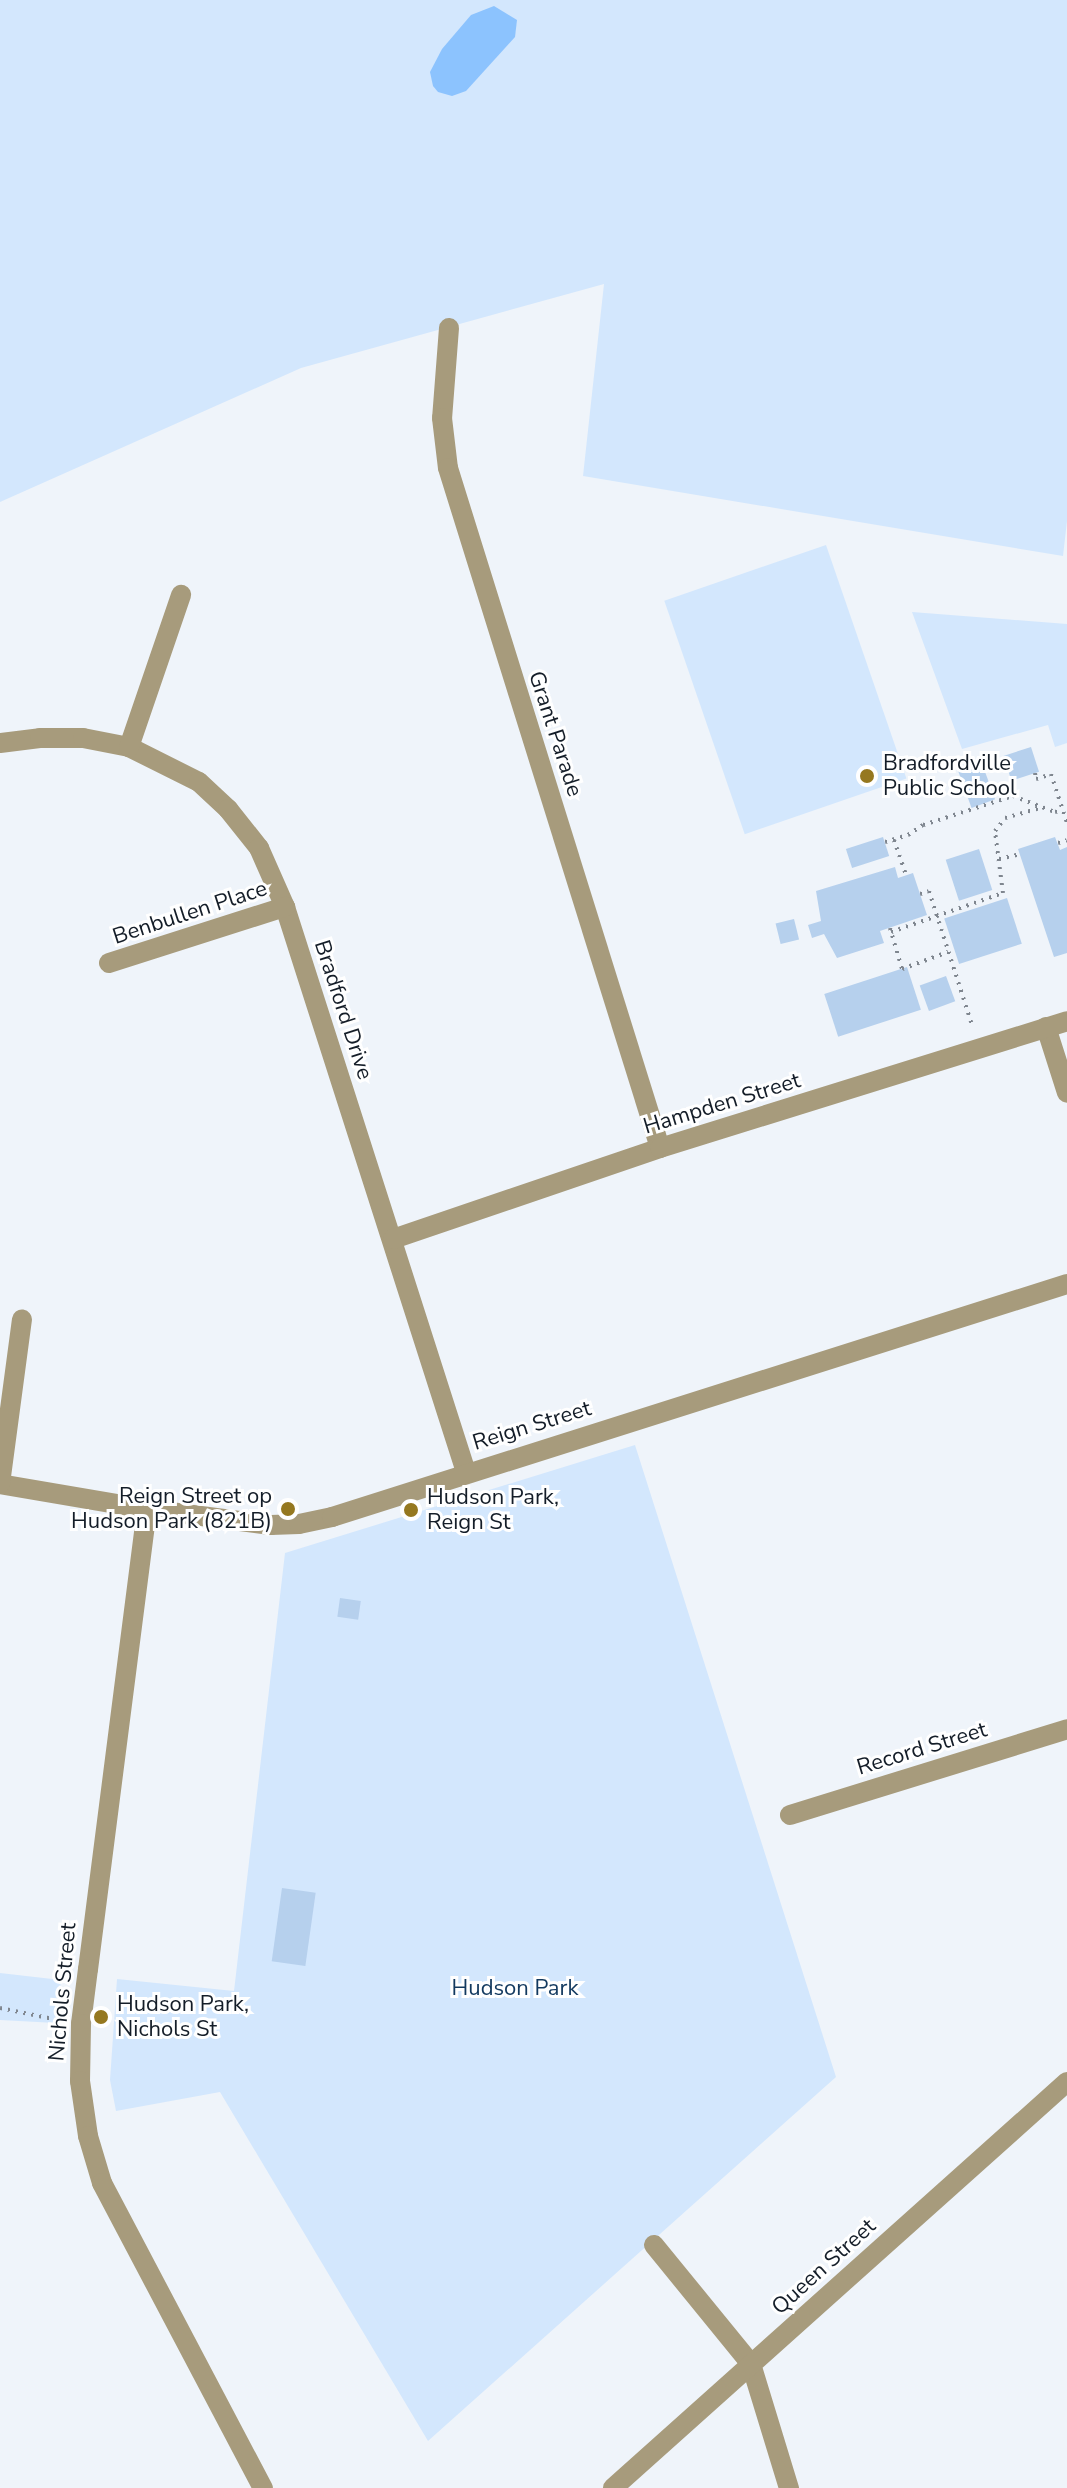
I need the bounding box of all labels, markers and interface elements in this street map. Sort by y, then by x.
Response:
street label: Grant Parade [522,668,588,800]
place label: Bradfordville Public School [883,750,1017,802]
marker: Bradfordville Public School [858,767,876,785]
street label: Benbullen Place [109,876,271,950]
street label: Bradford Drive [308,937,378,1083]
street label: Hampden Street [640,1068,804,1140]
street label: Reign Street [470,1395,594,1457]
place label: Reign Street op Hudson Park (821B) [71,1483,272,1534]
place label: Hudson Park, Reign St [427,1484,559,1536]
marker: Reign Street op Hudson Park (821B) [279,1500,297,1518]
marker: Hudson Park, Reign St [402,1501,420,1519]
street label: Record Street [854,1717,990,1781]
street label: Nichols Street [44,1922,82,2062]
park label: Hudson Park [452,1976,578,2002]
place label: Hudson Park, Nichols St [117,1991,249,2042]
marker: Hudson Park, Nichols St [92,2008,110,2026]
street label: Queen Street [767,2213,881,2321]

